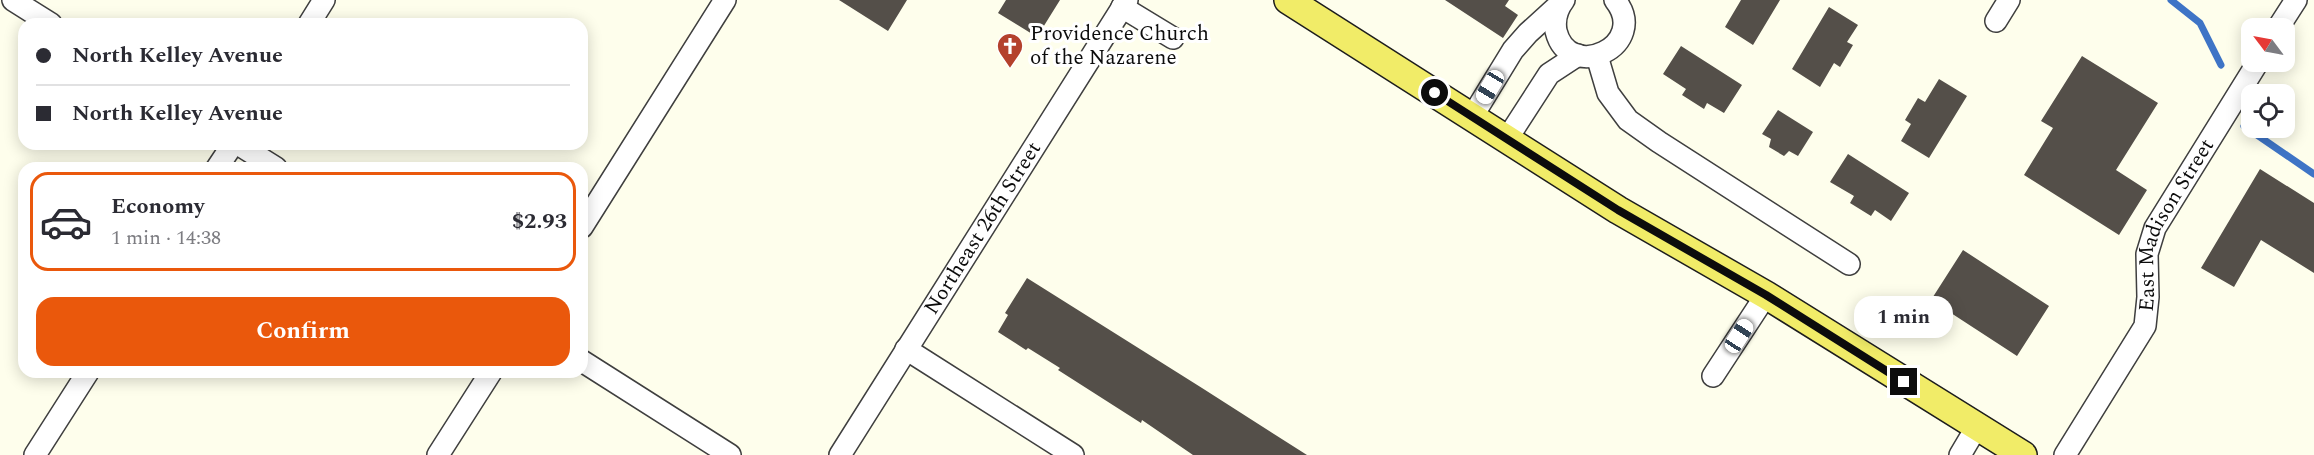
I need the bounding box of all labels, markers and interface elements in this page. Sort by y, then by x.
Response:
place label: Providence Church of the Nazarene [1030,18,1209,74]
north arrow [2241,18,2295,72]
map controls [2241,18,2295,138]
church icon: Providence Church of the Nazarene [995,31,1025,69]
text: North Kelley Avenue [72,39,283,72]
car [1473,67,1507,107]
route start [1421,79,1448,106]
button: locate [2241,84,2295,138]
text: North Kelley Avenue [72,97,283,130]
street label: East Madison Street [2131,132,2223,313]
street label: Northeast 26th Street [916,135,1050,321]
text: Economy [111,190,204,223]
icon: car [39,195,93,249]
text: $2.93 [512,205,567,238]
text: 1 min · 14:38 [111,223,221,253]
callout: 1 min [1854,295,1954,337]
button: Confirm [36,297,570,366]
text: 1 min [1877,302,1930,332]
car [1722,316,1756,356]
route end [1890,368,1917,395]

